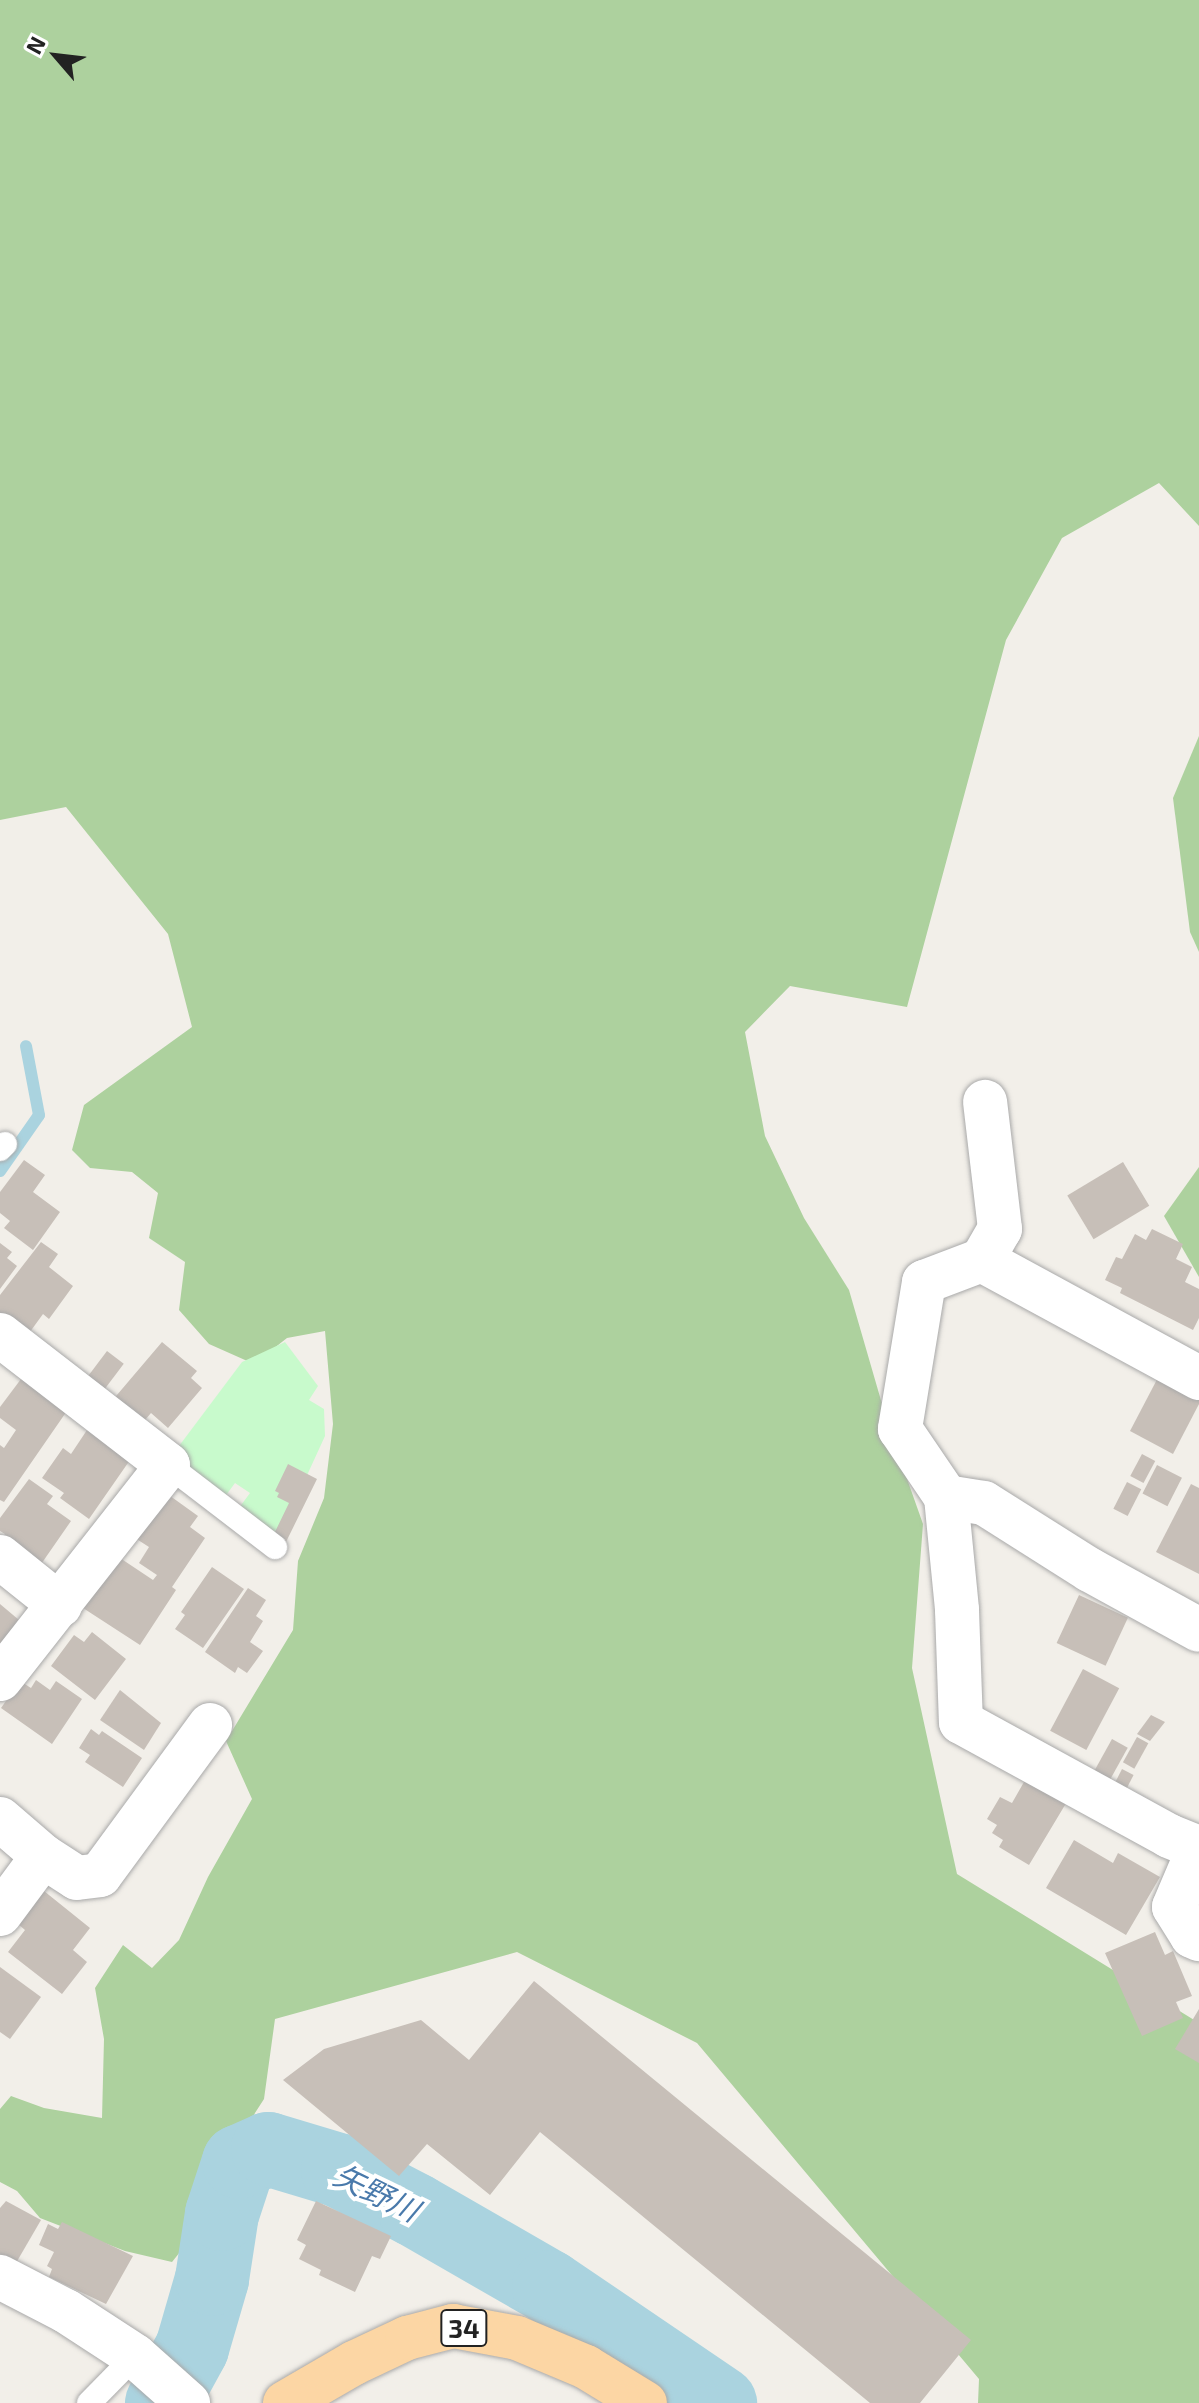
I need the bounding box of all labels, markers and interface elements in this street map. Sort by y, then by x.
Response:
north arrow [16,16,96,96]
text: N [20,32,50,58]
water label: 矢野川 [329,2156,425,2228]
road number: 34 [440,2306,488,2350]

